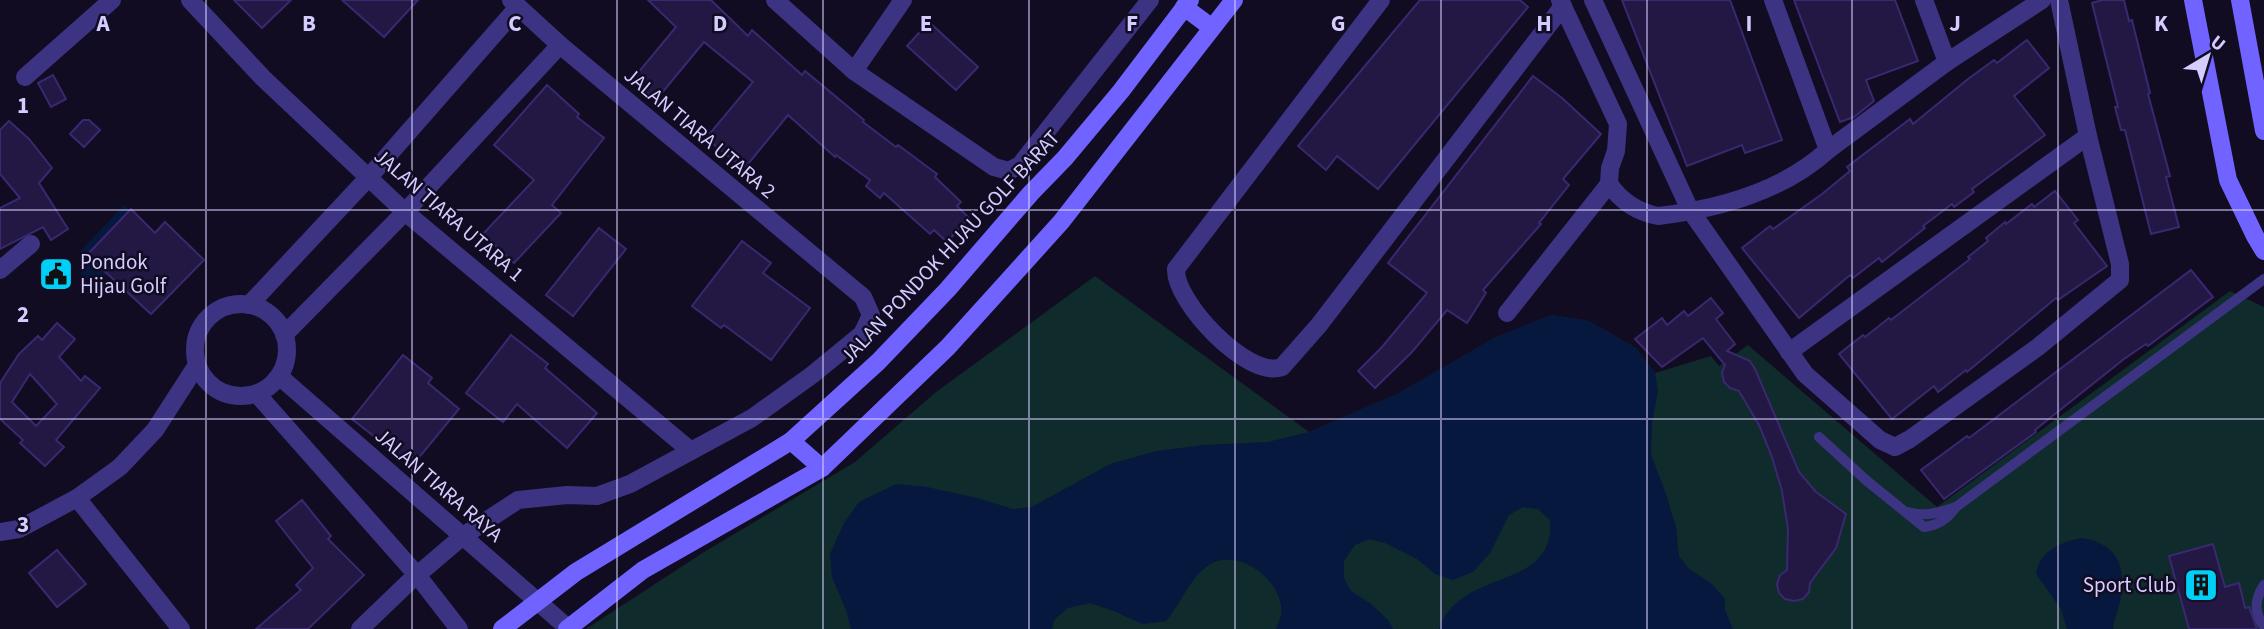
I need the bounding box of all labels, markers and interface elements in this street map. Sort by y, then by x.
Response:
text: A [95,7,110,40]
text: B [302,7,316,40]
text: C [508,7,522,40]
text: D [713,7,727,40]
text: E [920,7,932,40]
text: F [1126,7,1138,40]
text: G [1331,7,1345,40]
text: H [1536,7,1552,40]
text: I [1746,7,1752,40]
text: J [1949,7,1961,40]
text: K [2154,7,2169,40]
north arrow [2173,21,2243,91]
text: U [2204,29,2231,58]
street label: JALAN TIARA UTARA 2 [618,60,782,206]
text: 1 [17,89,29,122]
street label: JALAN PONDOK HIJAU GOLF BARAT [833,123,1067,371]
street label: JALAN TIARA UTARA 1 [368,141,530,289]
place label: Pondok Hijau Golf [80,247,167,301]
public building icon: Pondok Hijau Golf [37,255,75,293]
text: 2 [17,298,29,331]
street label: JALAN TIARA RAYA [369,421,510,549]
text: 3 [17,508,29,541]
building icon: Sport Club [2182,566,2220,604]
place label: Sport Club [2083,570,2176,600]

